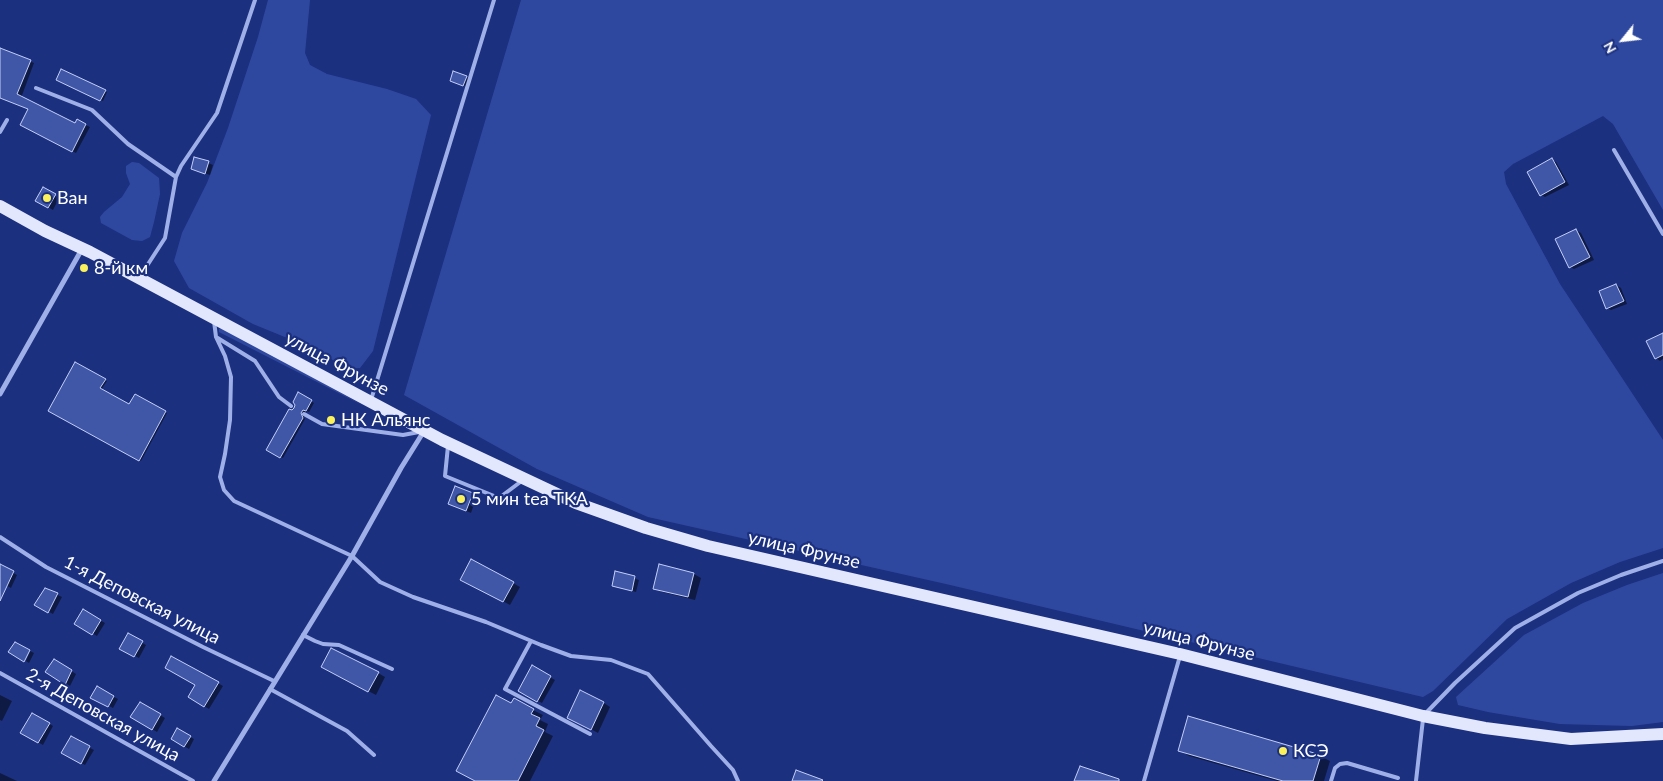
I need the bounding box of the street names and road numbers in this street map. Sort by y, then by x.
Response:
street label: улица Фрунзе [281,328,393,400]
street label: улица Фрунзе [746,527,862,573]
street label: 1-я Деповская улица [60,551,224,649]
street label: улица Фрунзе [1141,617,1257,665]
street label: 2-я Деповская улица [22,664,184,766]

